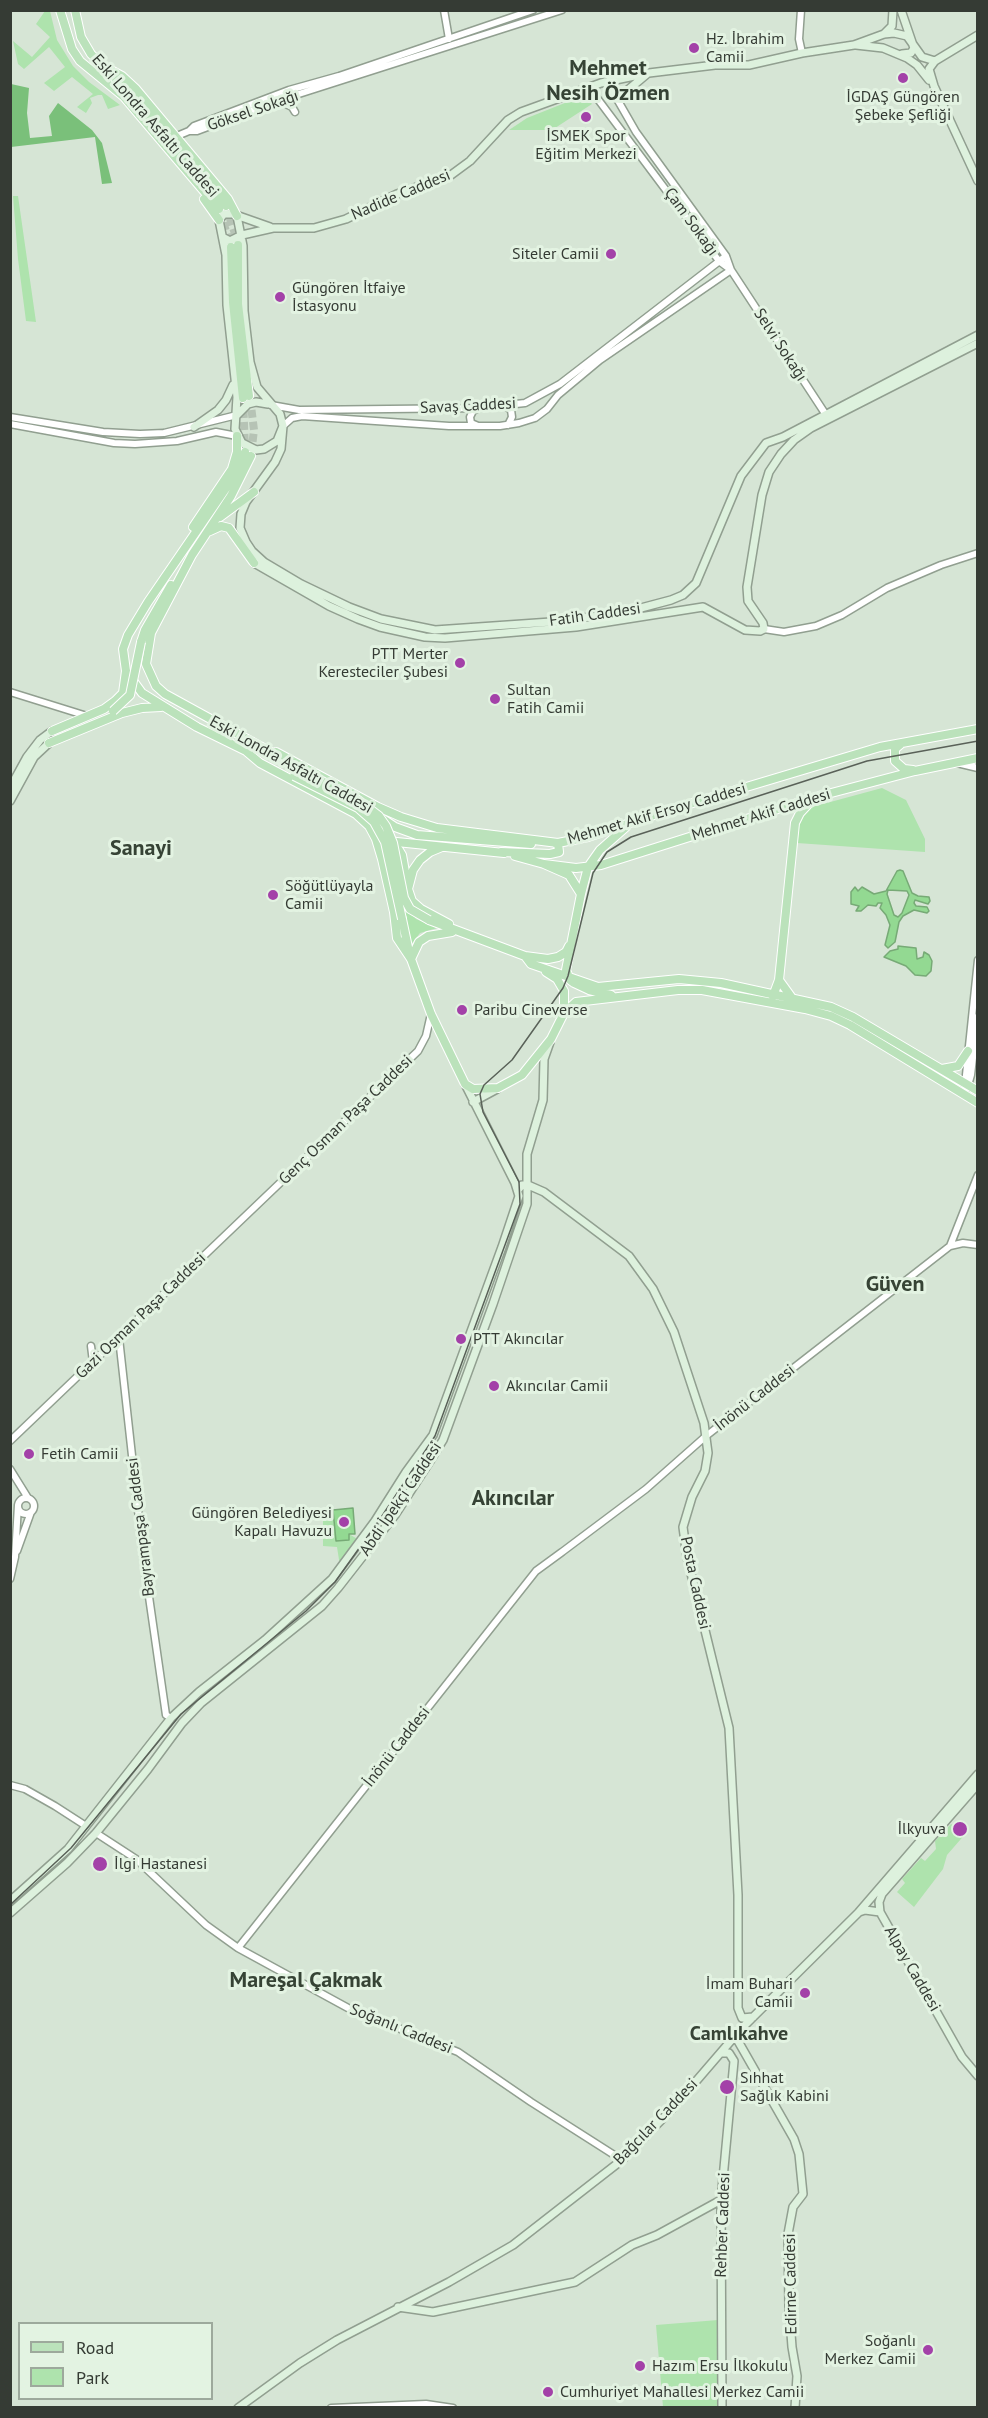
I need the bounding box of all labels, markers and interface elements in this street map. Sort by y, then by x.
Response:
place label: Hz. İbrahim Camii [706,29,784,67]
marker: Hz. İbrahim Camii [687,41,701,55]
street label: Eski Londra Asfaltı Caddesi [88,50,222,202]
district label: Mehmet Nesih Özmen [546,56,670,107]
marker: İGDAŞ Güngören Şebeke Şefliği [896,71,910,85]
street label: Göksel Sokağı [205,86,301,136]
place label: İGDAŞ Güngören Şebeke Şefliği [846,87,960,125]
marker: İSMEK Spor Eğitim Merkezi [579,110,593,124]
place label: İSMEK Spor Eğitim Merkezi [535,126,637,164]
street label: Nadide Caddesi [349,165,453,225]
street label: Çam Sokağı [660,184,722,260]
place label: Siteler Camii [512,244,599,264]
marker: Siteler Camii [604,247,618,261]
place label: Güngören İtfaiye İstasyonu [292,278,406,316]
marker: Güngören İtfaiye İstasyonu [273,290,287,304]
street label: Selvi Sokağı [749,305,811,385]
street label: Savaş Caddesi [419,394,517,418]
street label: Fatih Caddesi [548,599,642,631]
place label: PTT Merter Keresteciler Şubesi [318,644,448,682]
marker: PTT Merter Keresteciler Şubesi [453,656,467,670]
place label: Sultan Fatih Camii [507,680,584,718]
marker: Sultan Fatih Camii [488,692,502,706]
street label: Eski Londra Asfaltı Caddesi [206,712,376,818]
street label: Mehmet Akif Ersoy Caddesi [565,779,749,849]
street label: Mehmet Akif Caddesi [689,785,833,845]
district label: Sanayi [110,836,172,862]
place label: Söğütlüyayla Camii [285,876,373,914]
marker: Söğütlüyayla Camii [266,888,280,902]
place label: Paribu Cineverse [474,1000,588,1020]
marker: Paribu Cineverse [455,1003,469,1017]
street label: Genç Osman Paşa Caddesi [275,1051,417,1189]
street label: Gazi Osman Paşa Caddesi [72,1249,210,1383]
district label: Güven [866,1272,924,1298]
place label: PTT Akıncılar [473,1329,564,1349]
marker: PTT Akıncılar [454,1332,468,1346]
street label: İnönü Caddesi [711,1361,799,1435]
place label: Akıncılar Camii [506,1376,608,1396]
marker: Akıncılar Camii [487,1379,501,1393]
street label: Abdi İpekçi Caddesi [356,1438,446,1560]
place label: Fetih Camii [41,1444,119,1464]
marker: Fetih Camii [22,1447,36,1461]
street label: Bayrampaşa Caddesi [123,1456,159,1598]
district label: Akıncılar [472,1486,554,1512]
place label: Güngören Belediyesi Kapalı Havuzu [191,1503,332,1541]
marker: Güngören Belediyesi Kapalı Havuzu [337,1515,351,1529]
street label: Posta Caddesi [676,1535,714,1631]
street label: İnönü Caddesi [360,1703,434,1791]
place label: İlkyuva [897,1819,946,1839]
marker: İlkyuva [951,1820,969,1838]
place label: İlgi Hastanesi [114,1854,207,1874]
marker: İlgi Hastanesi [91,1855,109,1873]
street label: Alpay Caddesi [880,1923,944,2015]
district label: Mareşal Çakmak [230,1968,382,1994]
place label: İmam Buhari Camii [706,1974,793,2012]
marker: İmam Buhari Camii [798,1986,812,2000]
street label: Soğanlı Caddesi [347,2000,455,2058]
district label: Camlıkahve [690,2022,788,2046]
place label: Sıhhat Sağlık Kabini [740,2068,829,2106]
street label: Bağcılar Caddesi [610,2075,702,2169]
marker: Sıhhat Sağlık Kabini [718,2078,736,2096]
street label: Rehber Caddesi [712,2172,734,2278]
street label: Edirne Caddesi [781,2233,801,2335]
legend [18,2322,213,2400]
place label: Soğanlı Merkez Camii [825,2331,916,2369]
text: Road [76,2336,114,2359]
marker: Soğanlı Merkez Camii [921,2343,935,2357]
place label: Hazım Ersu İlkokulu [652,2356,788,2376]
marker: Hazım Ersu İlkokulu [633,2359,647,2373]
text: Park [76,2366,109,2389]
place label: Cumhuriyet Mahallesi Merkez Camii [560,2382,804,2402]
marker: Cumhuriyet Mahallesi Merkez Camii [541,2385,555,2399]

